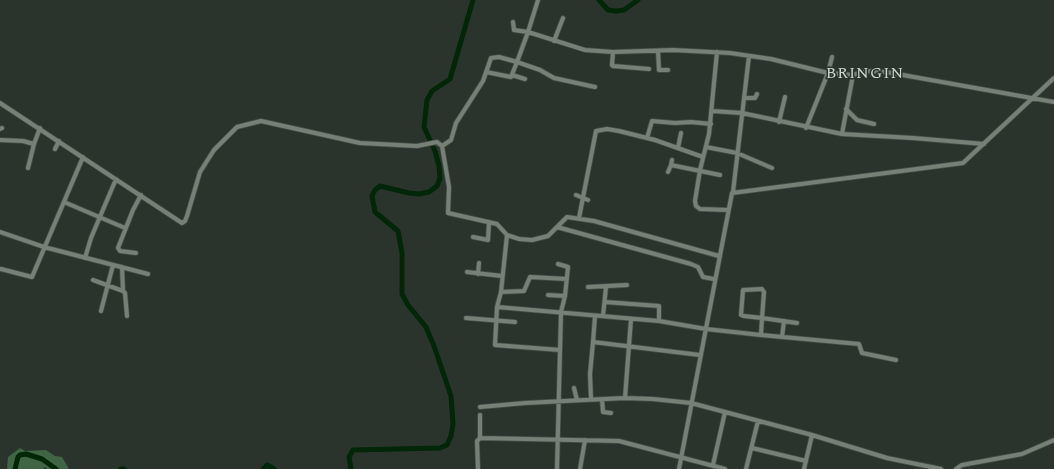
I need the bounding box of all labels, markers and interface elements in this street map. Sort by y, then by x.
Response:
district label: BRINGIN [826,65,904,85]

